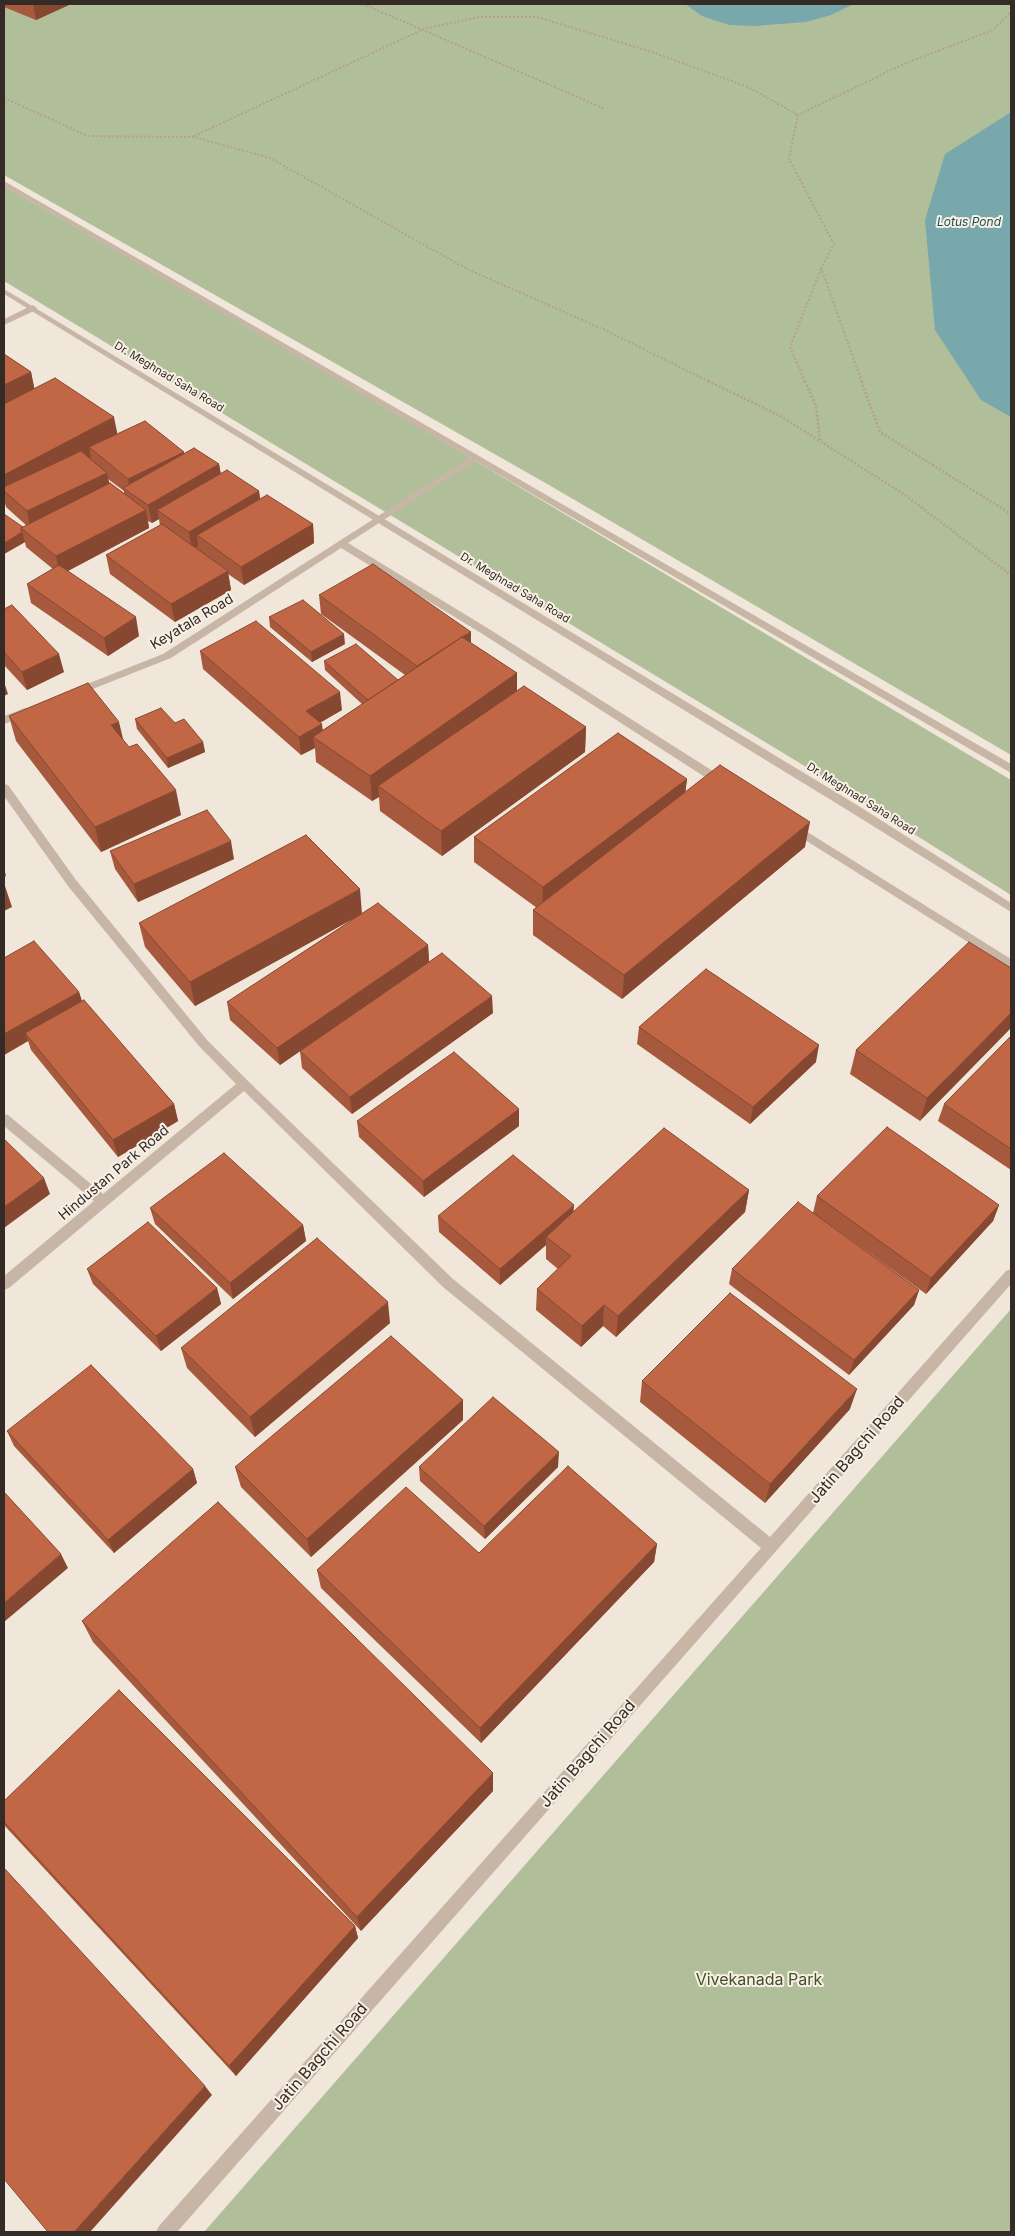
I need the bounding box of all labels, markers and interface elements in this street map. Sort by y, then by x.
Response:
water label: Lotus Pond [937,215,1001,229]
street label: Dr. Meghnad Saha Road [112,339,226,415]
street label: Dr. Meghnad Saha Road [458,550,572,626]
street label: Keyatala Road [147,591,237,653]
street label: Dr. Meghnad Saha Road [804,760,918,838]
street label: Hindustan Park Road [55,1122,173,1224]
street label: Jatin Bagchi Road [805,1392,909,1508]
street label: Jatin Bagchi Road [536,1696,640,1812]
park label: Vivekanada Park [696,1970,822,1990]
street label: Jatin Bagchi Road [268,1999,372,2115]

